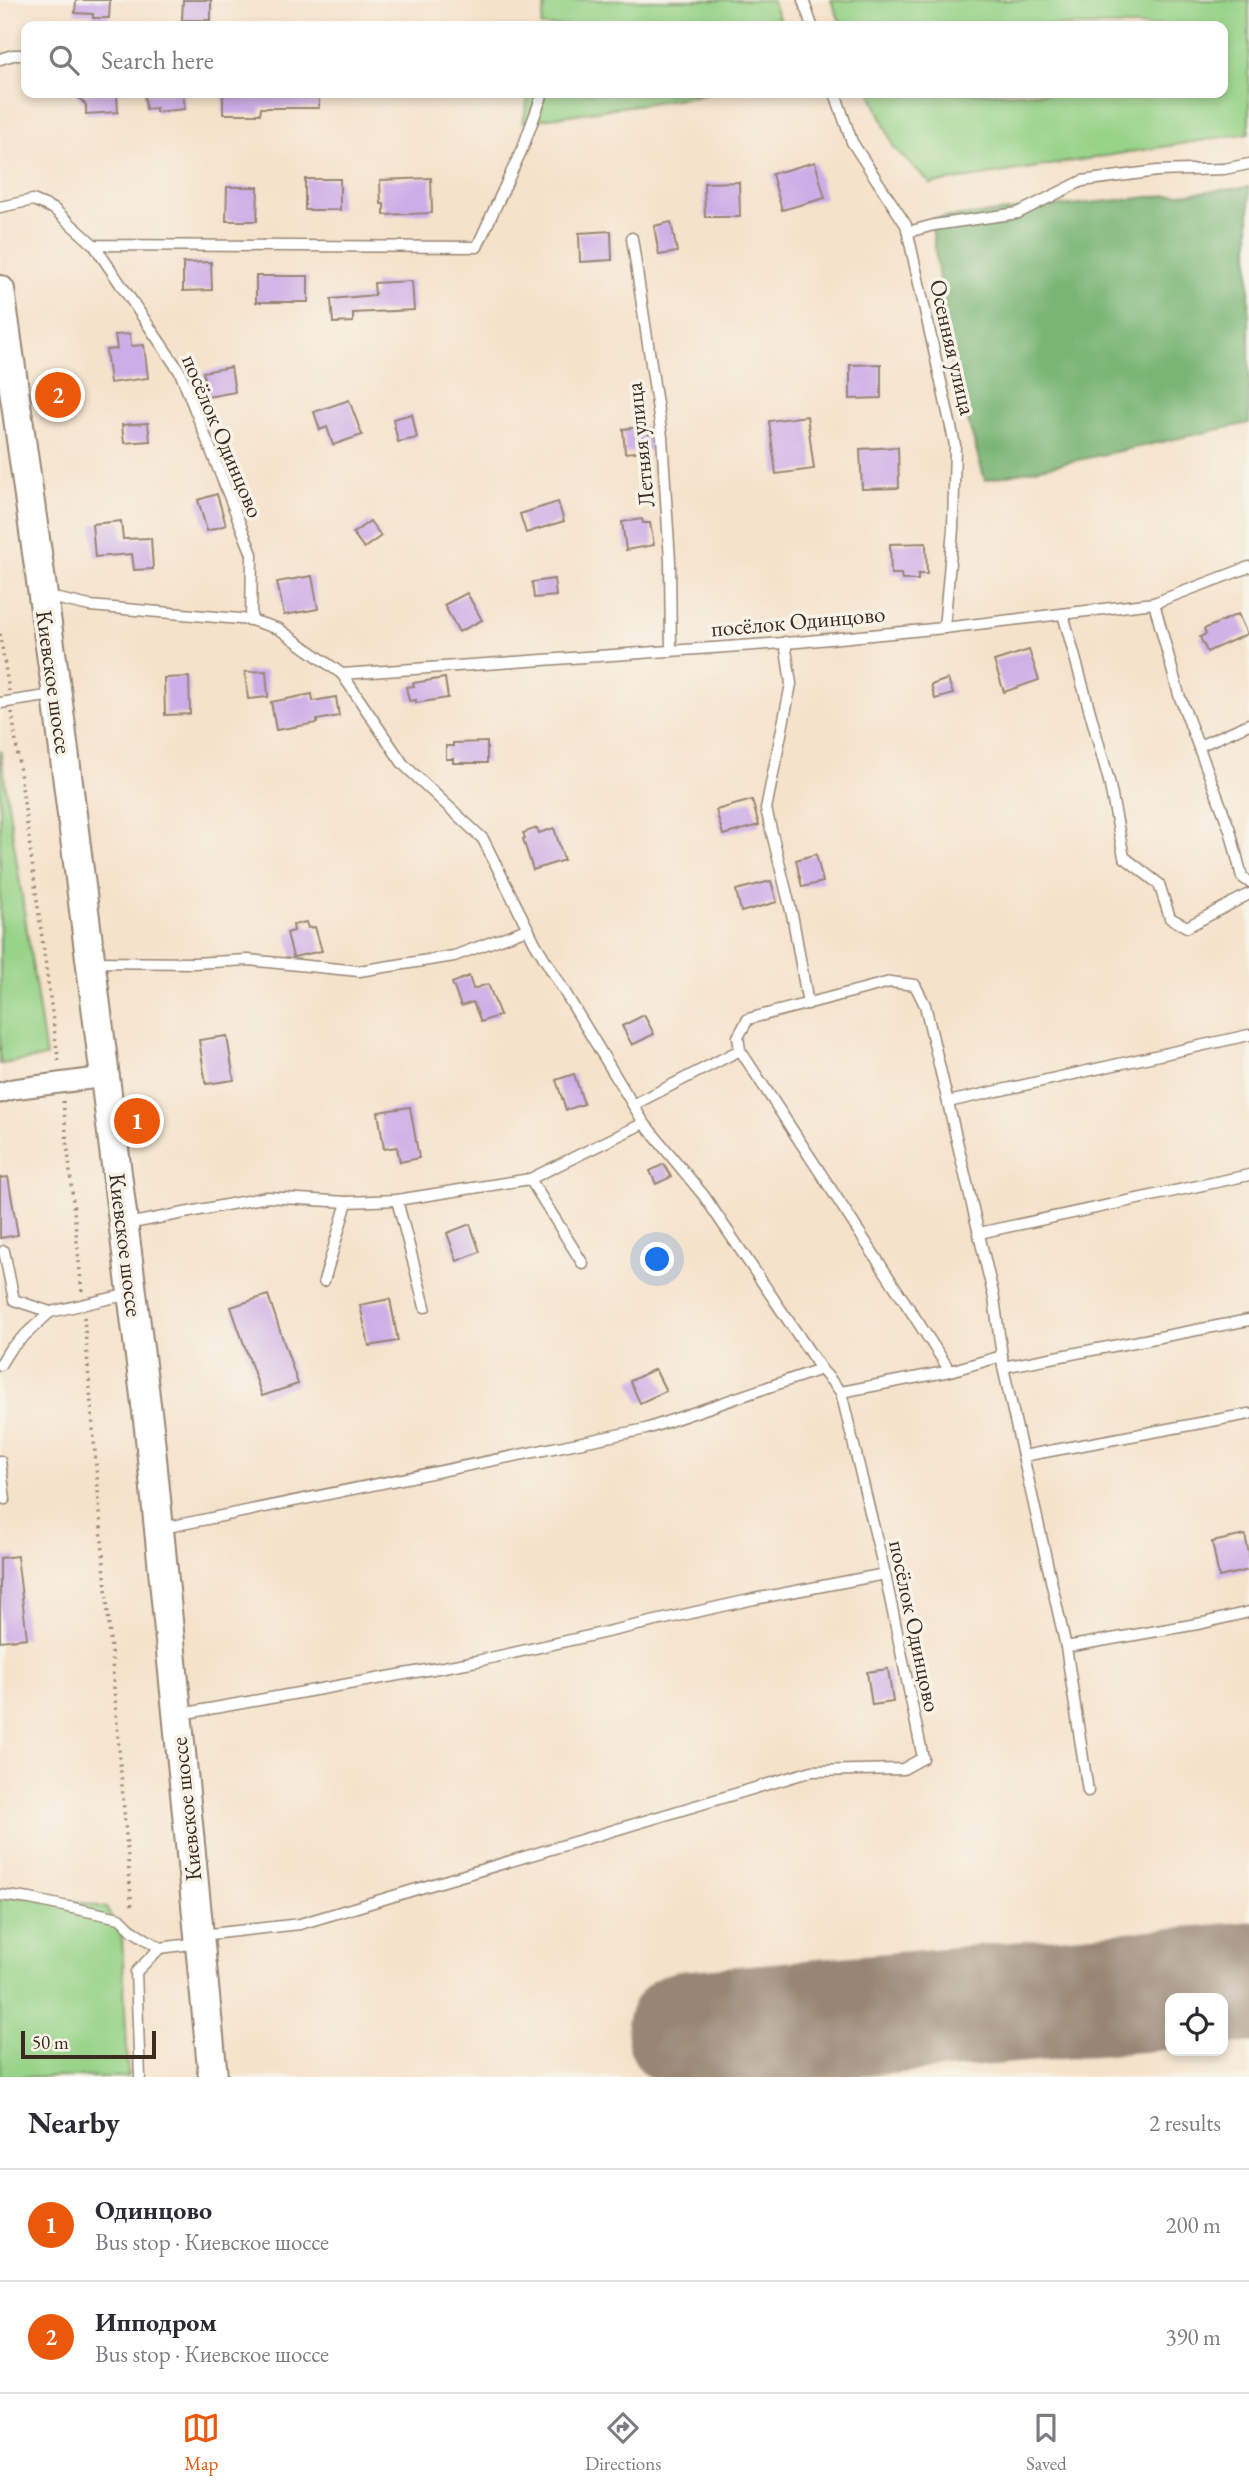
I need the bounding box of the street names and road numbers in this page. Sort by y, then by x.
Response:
street label: Осенняя улица [923,276,983,419]
street label: посёлок Одинцово [175,350,271,522]
street label: Летняя улица [618,380,661,509]
street label: посёлок Одинцово [710,598,886,644]
street label: Киевское шоссе [29,608,79,756]
street label: Киевское шоссе [102,1171,150,1319]
street label: посёлок Одинцово [882,1537,948,1715]
street label: Киевское шоссе [164,1735,208,1882]

